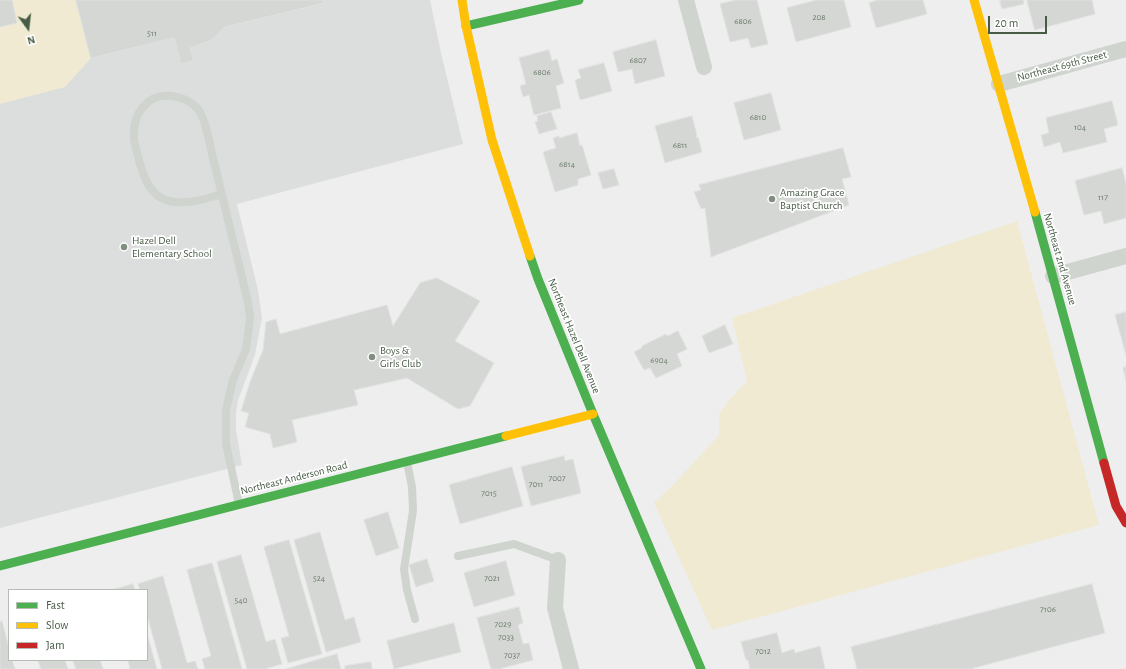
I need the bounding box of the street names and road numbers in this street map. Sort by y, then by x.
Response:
street label: Northeast 69th Street [1016,48,1108,84]
street label: Northeast 2nd Avenue [1041,211,1079,307]
street label: Northeast Hazel Dell Avenue [545,277,603,395]
street label: Northeast Anderson Road [239,458,349,498]

